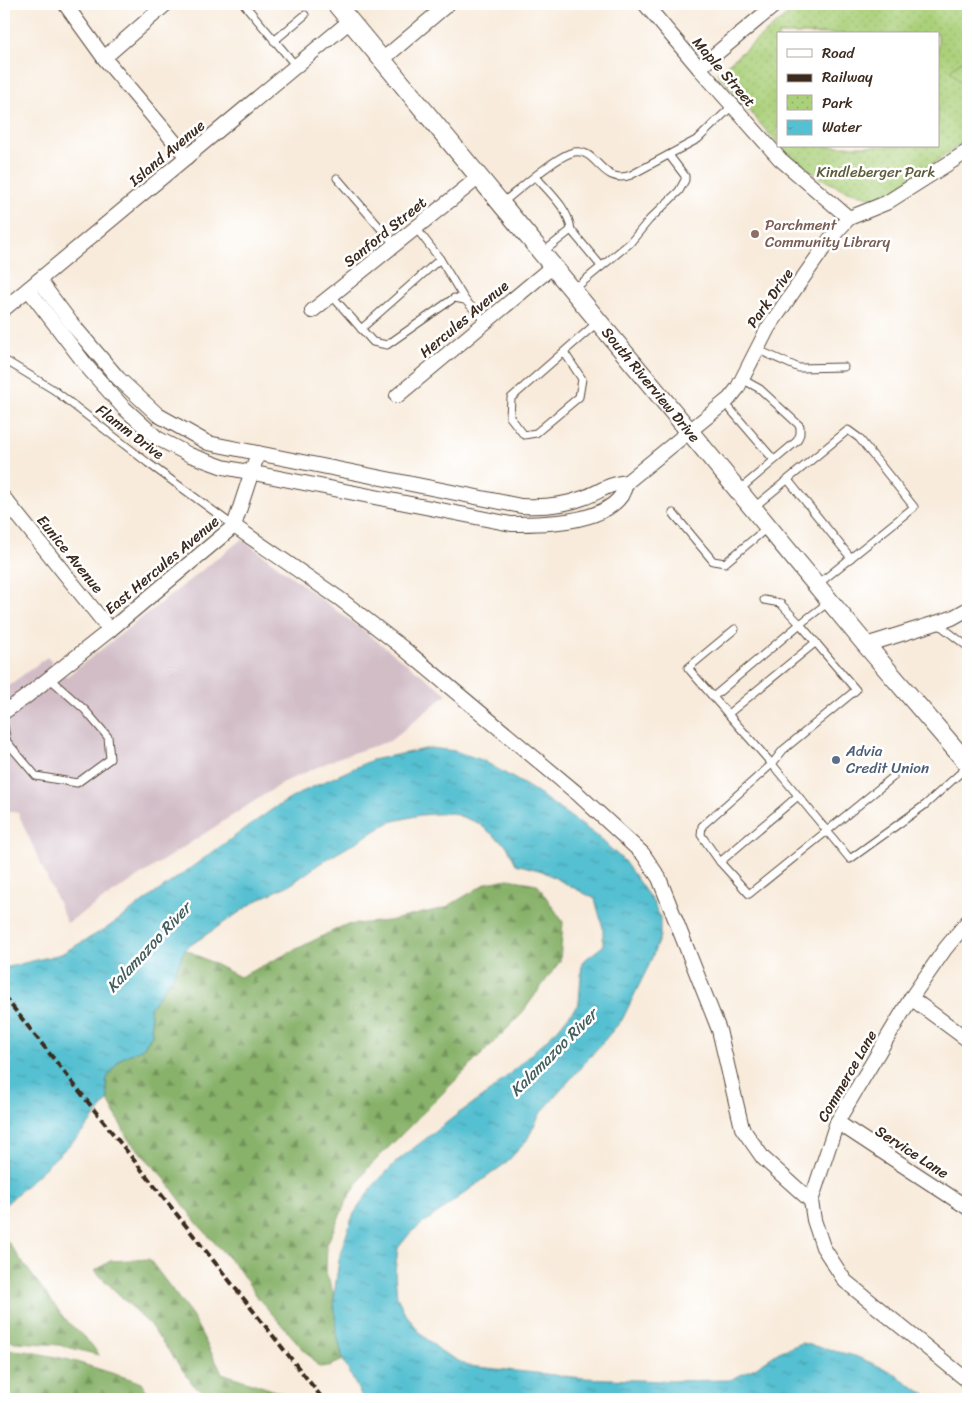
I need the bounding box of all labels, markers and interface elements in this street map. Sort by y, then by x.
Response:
street label: Maple Street [686,31,763,114]
legend [777,32,940,148]
text: Road [822,40,855,66]
text: Railway [822,64,873,90]
text: Park [822,90,853,116]
street label: Island Avenue [122,113,211,194]
text: Water [822,114,862,140]
park label: Kindleberger Park [817,159,936,185]
street label: Sanford Street [337,190,433,274]
place label: Parchment Community Library [765,212,890,255]
marker: Parchment Community Library [749,228,761,240]
street label: Park Drive [740,263,800,333]
street label: Hercules Avenue [413,274,515,364]
street label: South Riverview Drive [595,321,707,449]
street label: Flamm Drive [90,397,170,467]
street label: Eunice Avenue [30,509,110,599]
street label: East Hercules Avenue [99,509,226,621]
place label: Advia Credit Union [845,738,929,781]
marker: Advia Credit Union [830,754,842,766]
water label: Kalamazoo River [99,893,201,999]
water label: Kalamazoo River [502,999,607,1103]
street label: Commerce Lane [810,1025,884,1127]
street label: Service Lane [870,1118,954,1186]

